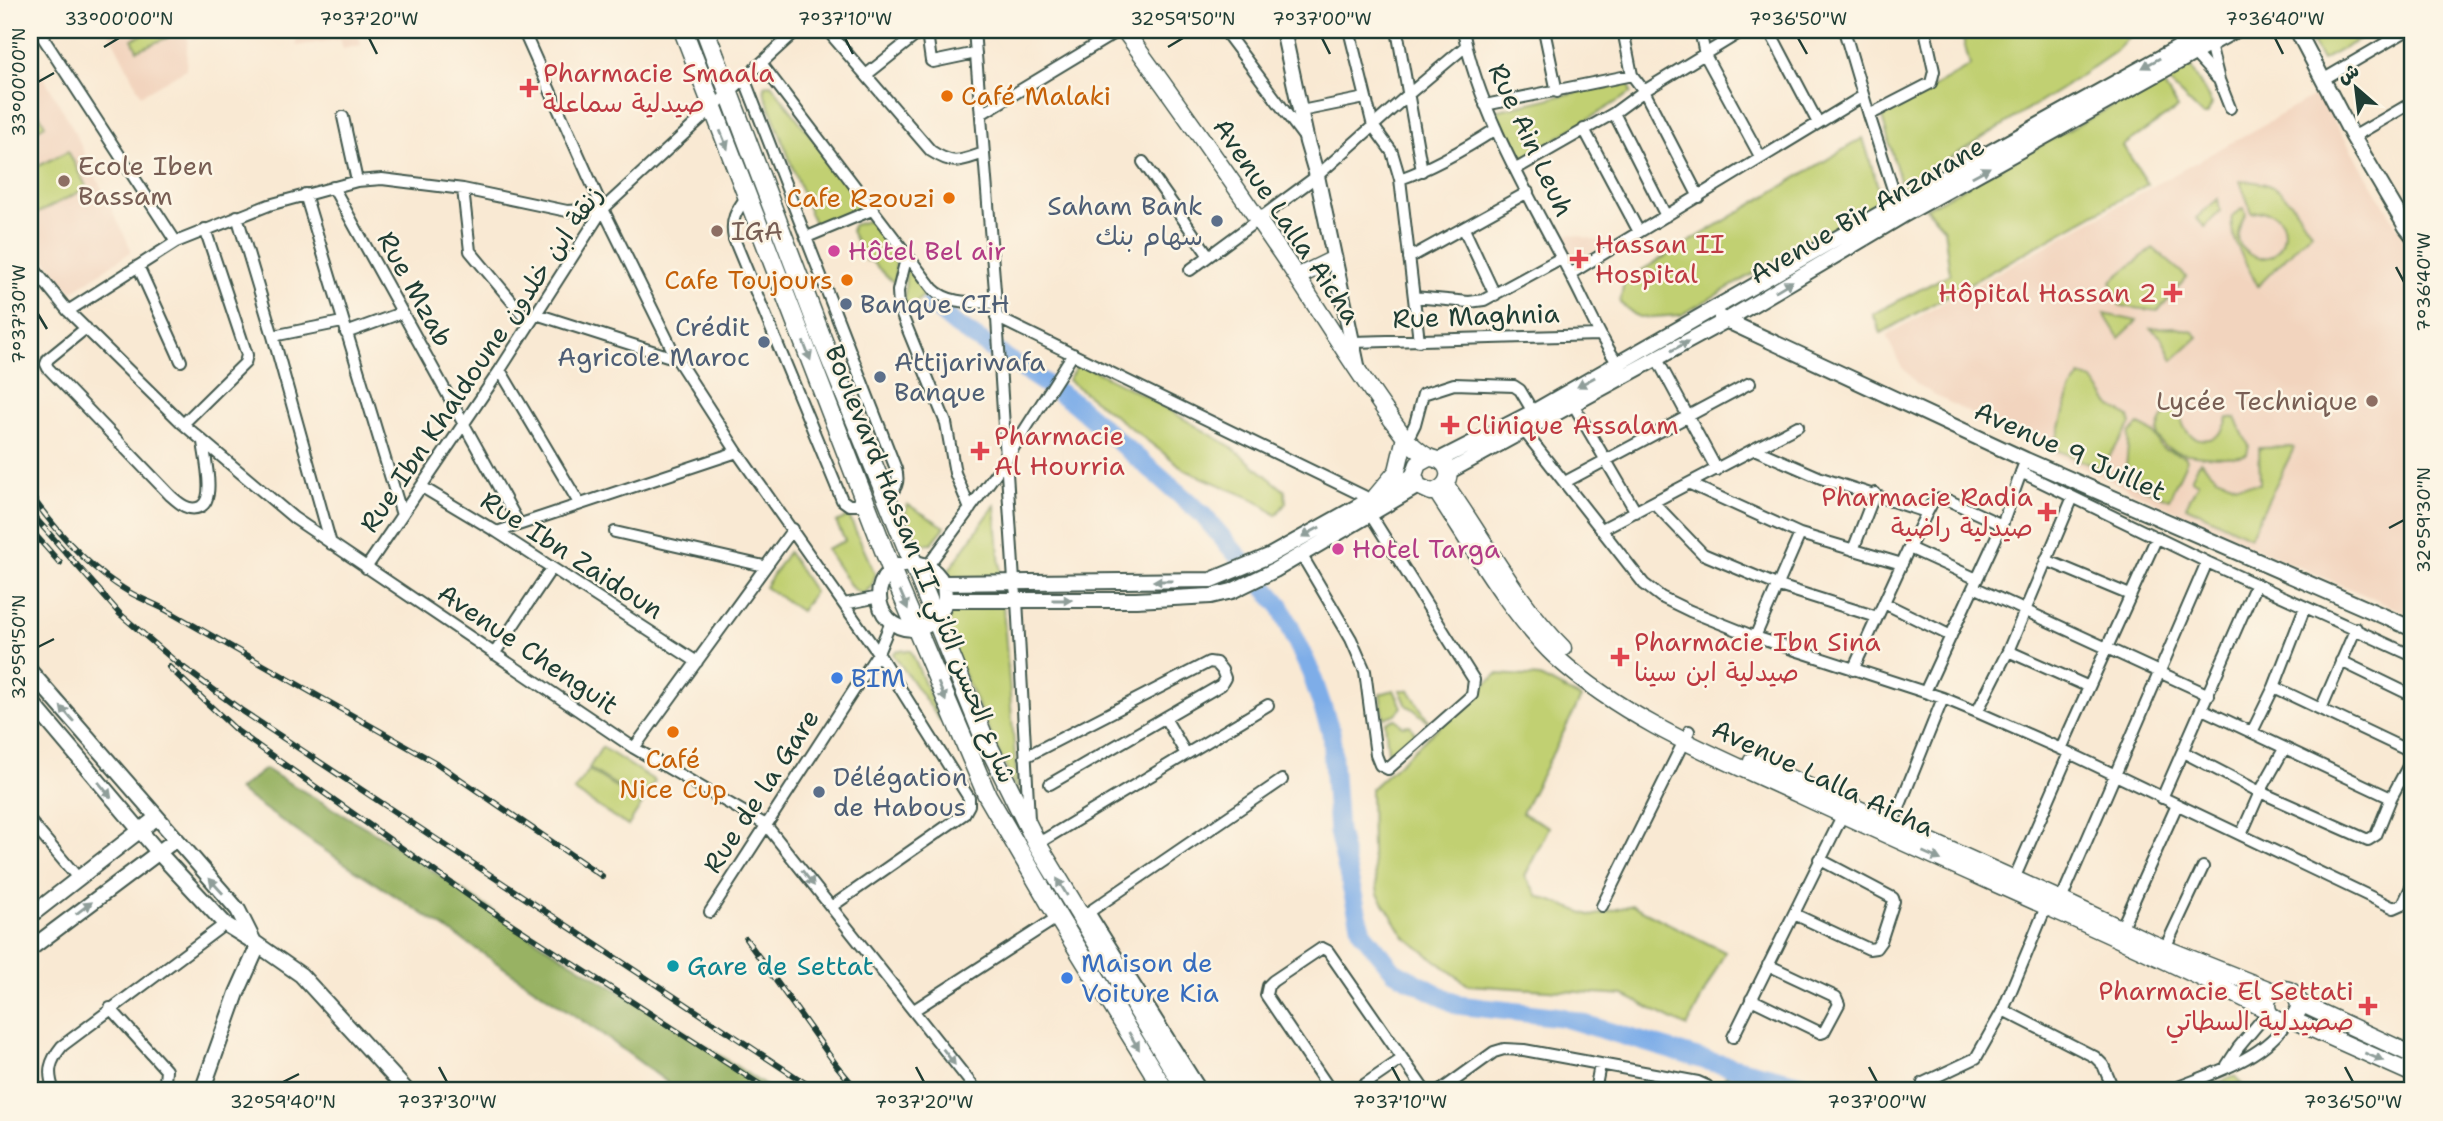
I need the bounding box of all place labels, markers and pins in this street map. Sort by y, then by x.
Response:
place label: Pharmacie Smaala صيدلية سماعلة [543,55,774,120]
place label: Café Malaki [961,78,1111,113]
marker: Pharmacie Smaala صيدلية سماعلة [521,80,537,96]
marker: Café Malaki [939,88,955,104]
place label: Ecole Iben Bassam [78,148,213,213]
marker: Ecole Iben Bassam [56,173,72,189]
place label: Cafe Rzouzi [786,180,935,215]
place label: Saham Bank سهام بنك [1047,188,1203,256]
marker: Cafe Rzouzi [941,190,957,206]
place label: IGA [731,213,783,248]
marker: Saham Bank سهام بنك [1209,213,1225,229]
marker: IGA [709,223,725,239]
place label: Hassan II Hospital [1595,226,1725,291]
place label: Hôtel Bel air [848,233,1006,268]
marker: Hôtel Bel air [826,243,842,259]
marker: Hassan II Hospital [1569,249,1589,269]
place label: Cafe Toujours [664,262,833,297]
marker: Cafe Toujours [839,272,855,288]
place label: Hôpital Hassan 2 [1938,275,2157,310]
marker: Hôpital Hassan 2 [2163,283,2183,303]
place label: Banque CIH [860,286,1010,321]
marker: Banque CIH [838,296,854,312]
place label: Crédit Agricole Maroc [557,309,750,374]
marker: Crédit Agricole Maroc [756,334,772,350]
place label: Attijariwafa Banque [894,344,1045,409]
marker: Attijariwafa Banque [872,369,888,385]
place label: Lycée Technique [2156,383,2358,418]
marker: Lycée Technique [2364,393,2380,409]
place label: Clinique Assalam [1466,407,1679,442]
marker: Clinique Assalam [1440,415,1460,435]
place label: Pharmacie Al Hourria [994,418,1125,483]
marker: Pharmacie Al Hourria [972,443,988,459]
place label: Pharmacie Radia صيدلية راضية [1821,479,2033,544]
marker: Pharmacie Radia صيدلية راضية [2039,504,2055,520]
place label: Hotel Targa [1352,531,1500,566]
marker: Hotel Targa [1330,541,1346,557]
place label: Pharmacie Ibn Sina صيدلية ابن سينا [1634,624,1881,689]
marker: Pharmacie Ibn Sina صيدلية ابن سينا [1612,649,1628,665]
place label: BIM [851,660,906,695]
marker: BIM [829,670,845,686]
marker: Café Nice Cup [665,724,681,740]
place label: Café Nice Cup [619,741,727,806]
place label: Délégation de Habous [833,759,968,824]
marker: Délégation de Habous [811,784,827,800]
place label: Maison de Voiture Kia [1081,945,1219,1010]
place label: Gare de Settat [687,948,874,983]
marker: Gare de Settat [665,958,681,974]
marker: Maison de Voiture Kia [1059,970,1075,986]
place label: Pharmacie El Settati صصيدلية السطاتي [2098,973,2354,1044]
marker: Pharmacie El Settati صصيدلية السطاتي [2360,998,2376,1014]

